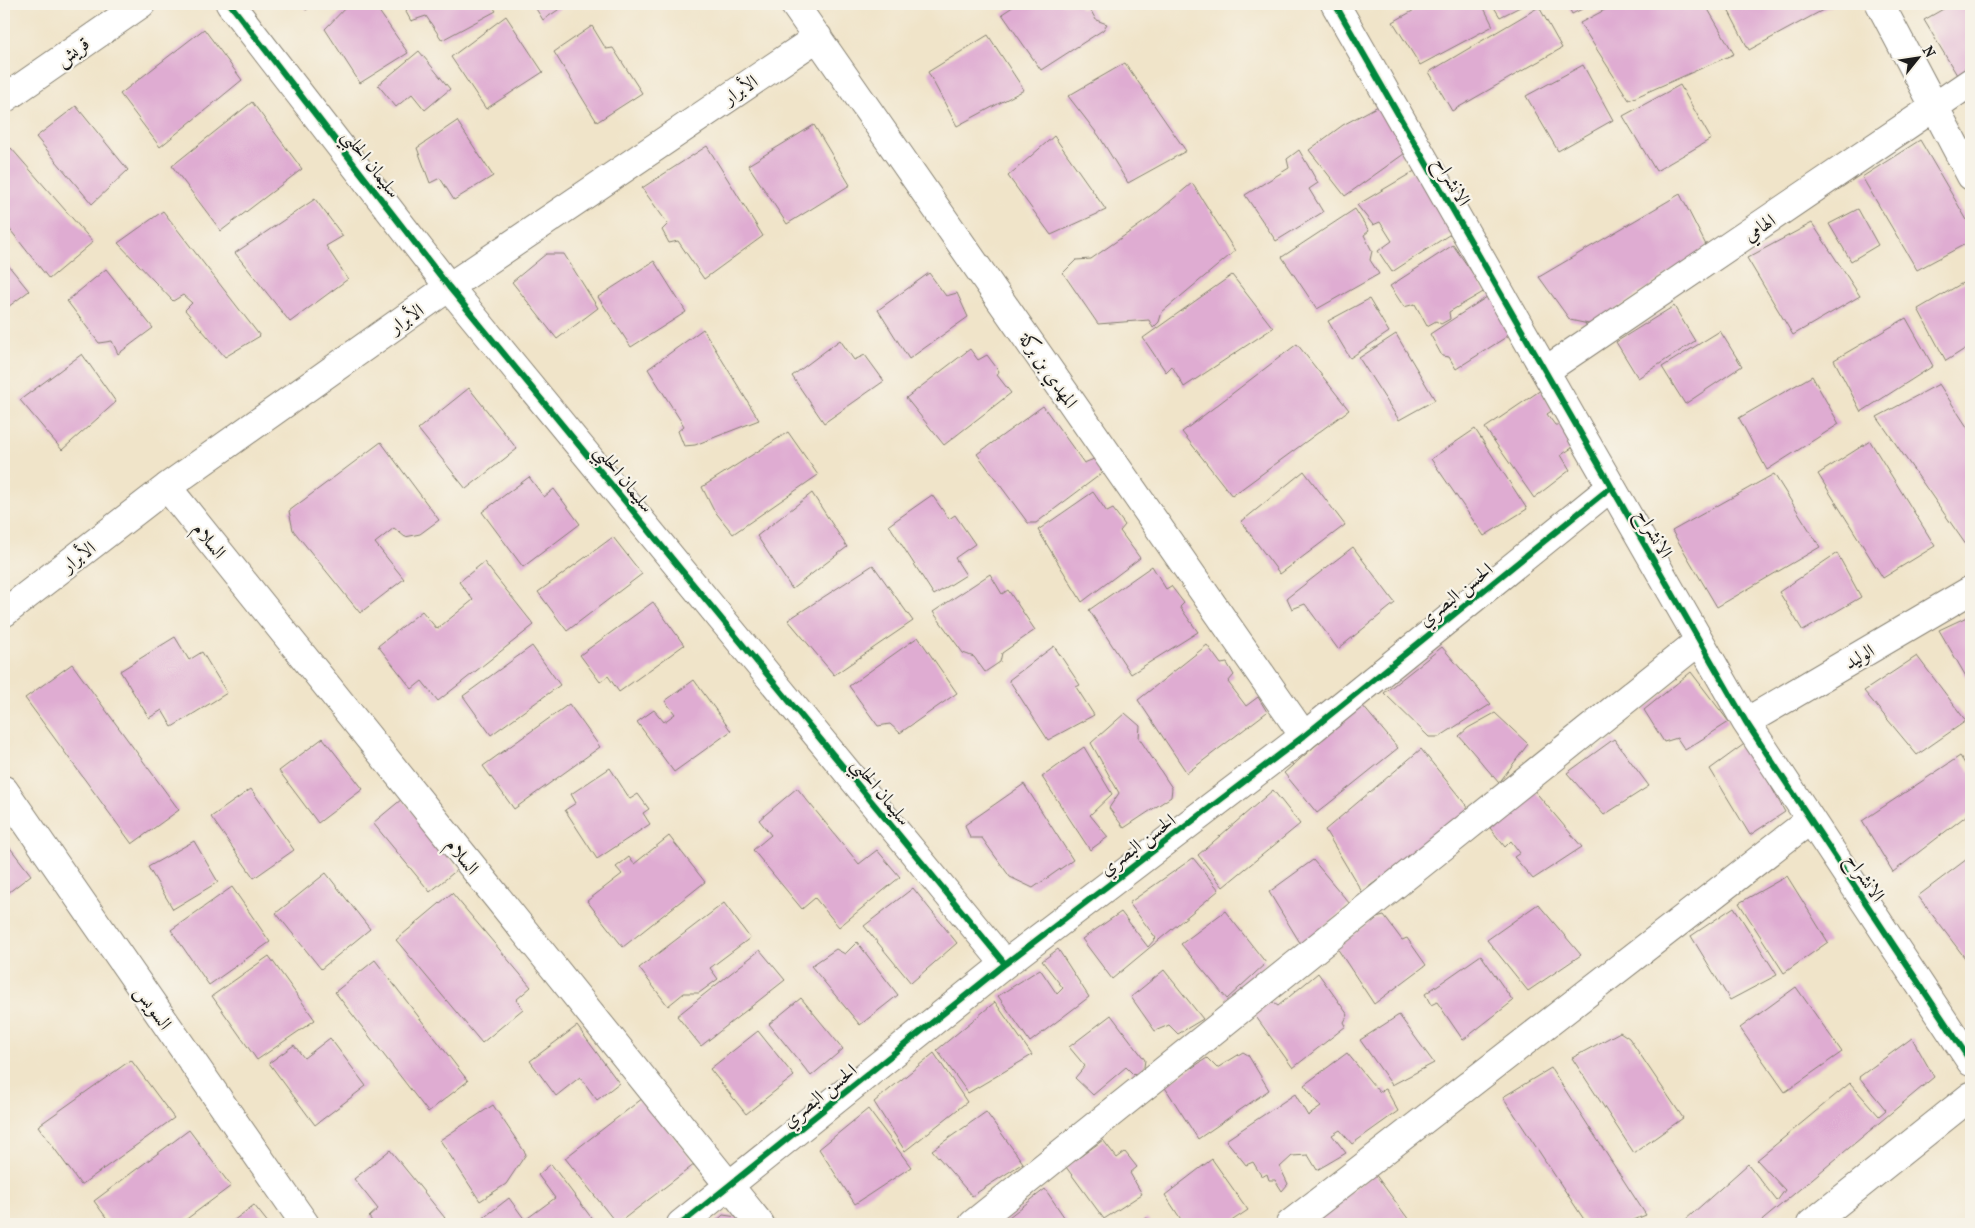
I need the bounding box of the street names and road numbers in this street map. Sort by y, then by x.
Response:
street label: قريش [51,32,95,73]
street label: الأبرار [716,68,762,110]
street label: سليمان الحلبي [332,125,405,207]
street label: الانشراح [1424,153,1475,213]
street label: الهامي [1739,209,1782,250]
street label: الأبرار [382,297,428,340]
street label: المهدي بن بركة [1010,327,1083,415]
street label: سليمان الحلبي [585,440,658,521]
street label: الانشراح [1626,505,1677,565]
street label: السلام [184,518,230,566]
street label: الأبرار [54,534,100,578]
street label: الحسن البصري [1414,558,1500,635]
street label: الوليد [1841,640,1879,675]
street label: سليمان الحلبي [842,753,915,834]
street label: الحسن البصري [1095,809,1182,884]
street label: السلام [437,834,483,882]
street label: الانشراح [1836,849,1889,909]
street label: السويس [129,981,176,1035]
street label: الحسن البصري [778,1059,864,1136]

